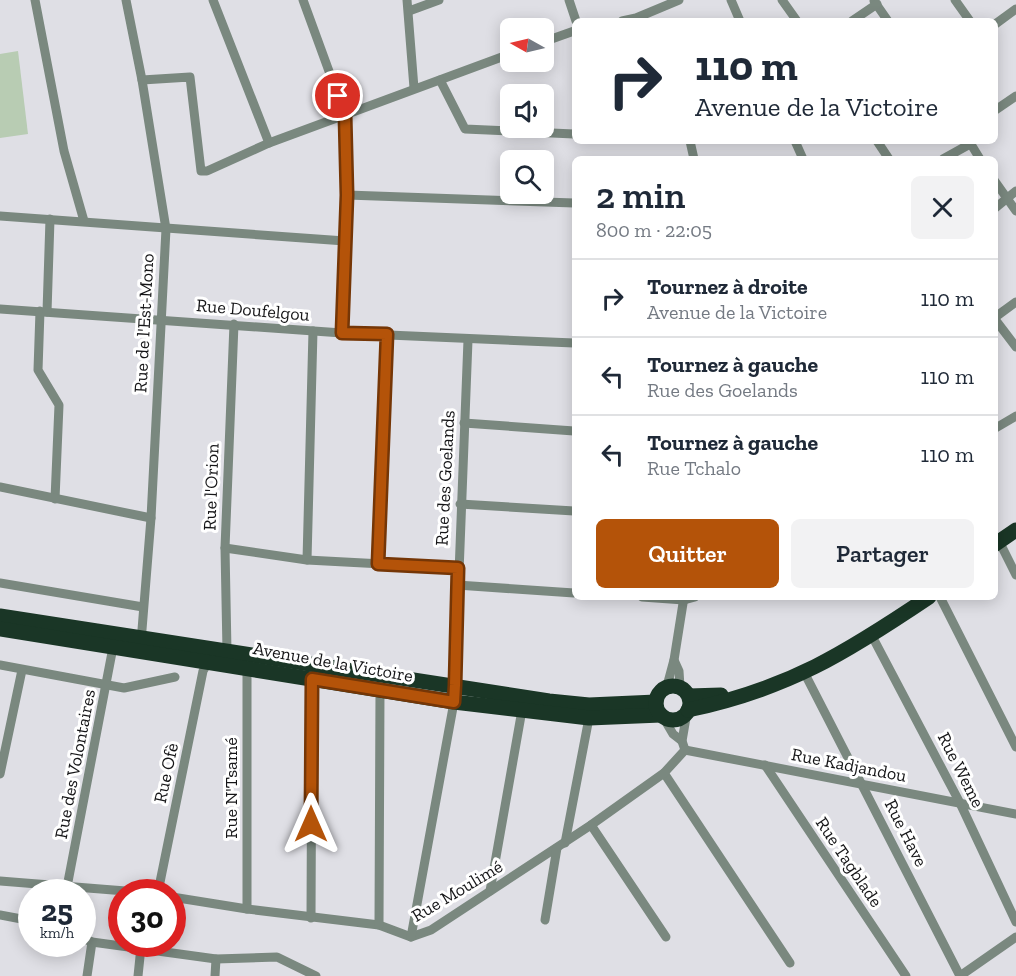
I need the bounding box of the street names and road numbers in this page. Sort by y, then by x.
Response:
street label: Rue de l'Est-Mono [129,253,159,393]
street label: Rue Doufelgou [195,294,311,326]
street label: Rue des Goelands [430,410,460,546]
street label: Rue l'Orion [198,442,224,531]
street label: Avenue de la Victoire [251,637,415,687]
street label: Rue des Volontaires [50,687,100,841]
street label: Rue Weme [933,729,989,811]
street label: Rue N'Tsamé [220,737,242,839]
street label: Rue Ofè [149,741,183,805]
street label: Rue Kadjandou [790,743,908,787]
street label: Rue Have [880,796,932,870]
street label: Rue Tagblade [811,813,887,911]
street label: Rue Moulimé [407,855,507,927]

